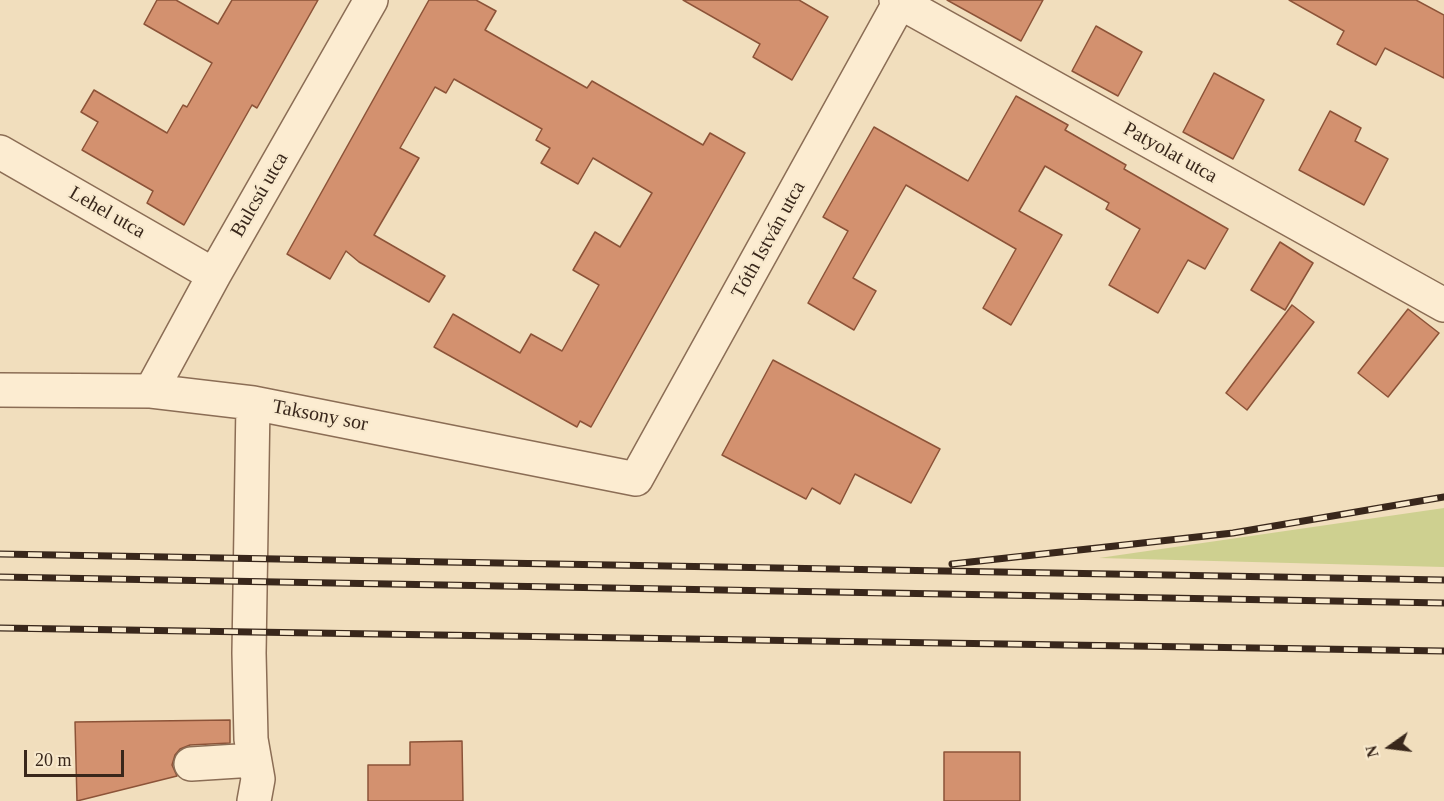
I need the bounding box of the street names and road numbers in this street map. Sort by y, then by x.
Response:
street label: Patyolat utca [1119,117,1221,189]
street label: Bulcsú utca [226,148,294,242]
street label: Tóth István utca [727,177,811,303]
street label: Lehel utca [65,182,149,244]
street label: Taksony sor [270,395,370,437]

